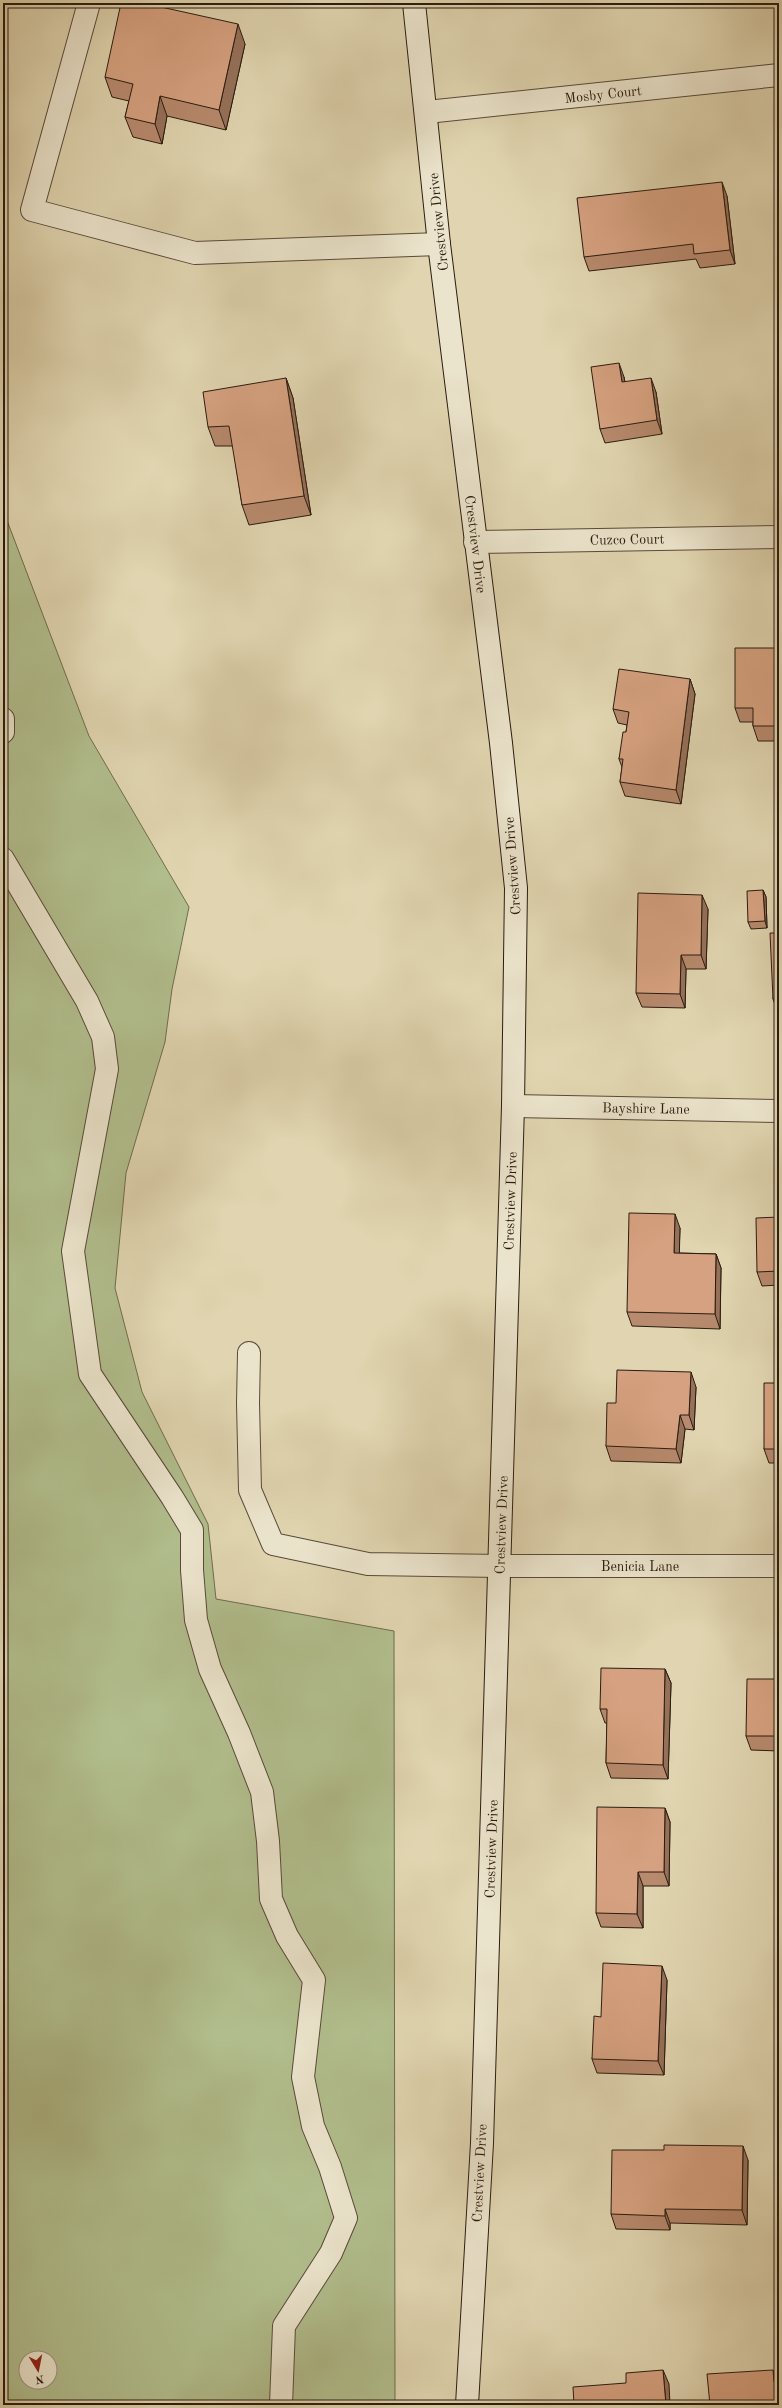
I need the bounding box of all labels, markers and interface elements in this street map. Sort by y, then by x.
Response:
street label: Mosby Court [564,84,643,106]
street label: Crestview Drive [427,172,451,272]
street label: Crestview Drive [462,494,488,594]
street label: Cuzco Court [590,532,664,548]
street label: Crestview Drive [503,816,523,916]
street label: Bayshire Lane [602,1101,690,1117]
street label: Crestview Drive [502,1152,520,1251]
street label: Crestview Drive [493,1476,511,1575]
street label: Benicia Lane [601,1560,679,1574]
street label: Crestview Drive [483,1800,501,1899]
street label: Crestview Drive [470,2123,490,2223]
north arrow [18,2350,58,2390]
text: N [34,2372,45,2385]

